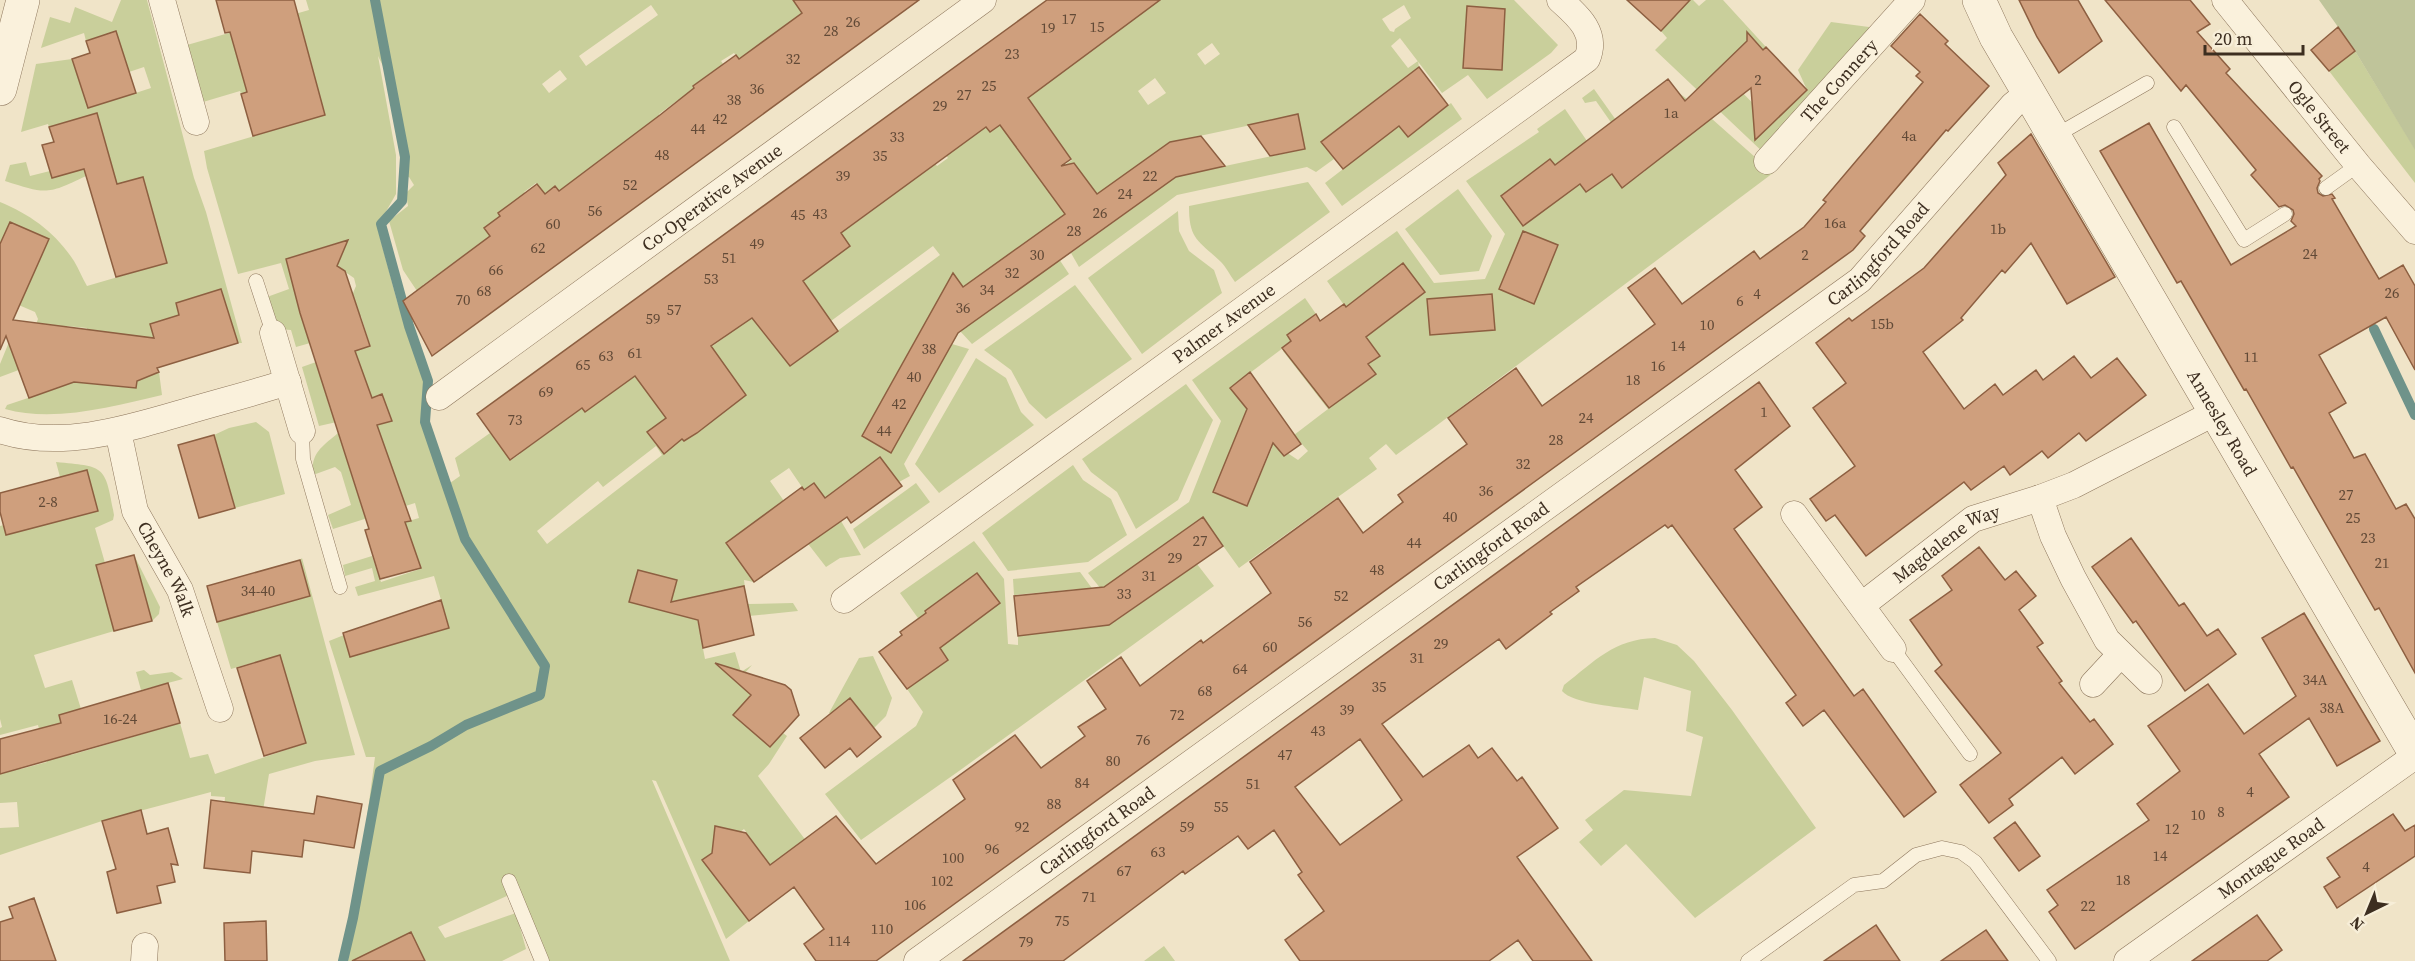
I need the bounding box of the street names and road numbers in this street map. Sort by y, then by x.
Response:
street label: The Connery [1795,33,1884,128]
street label: Ogle Street [2282,75,2357,158]
street label: Co-Operative Avenue [636,138,787,257]
street label: Carlingford Road [1822,196,1935,312]
street label: Palmer Avenue [1167,277,1280,369]
street label: Annesley Road [2181,365,2263,481]
street label: Carlingford Road [1428,496,1554,596]
street label: Magdalene Way [1887,498,2004,589]
street label: Cheyne Walk [131,517,201,620]
street label: Carlingford Road [1034,780,1160,881]
street label: Montague Road [2213,811,2329,904]

